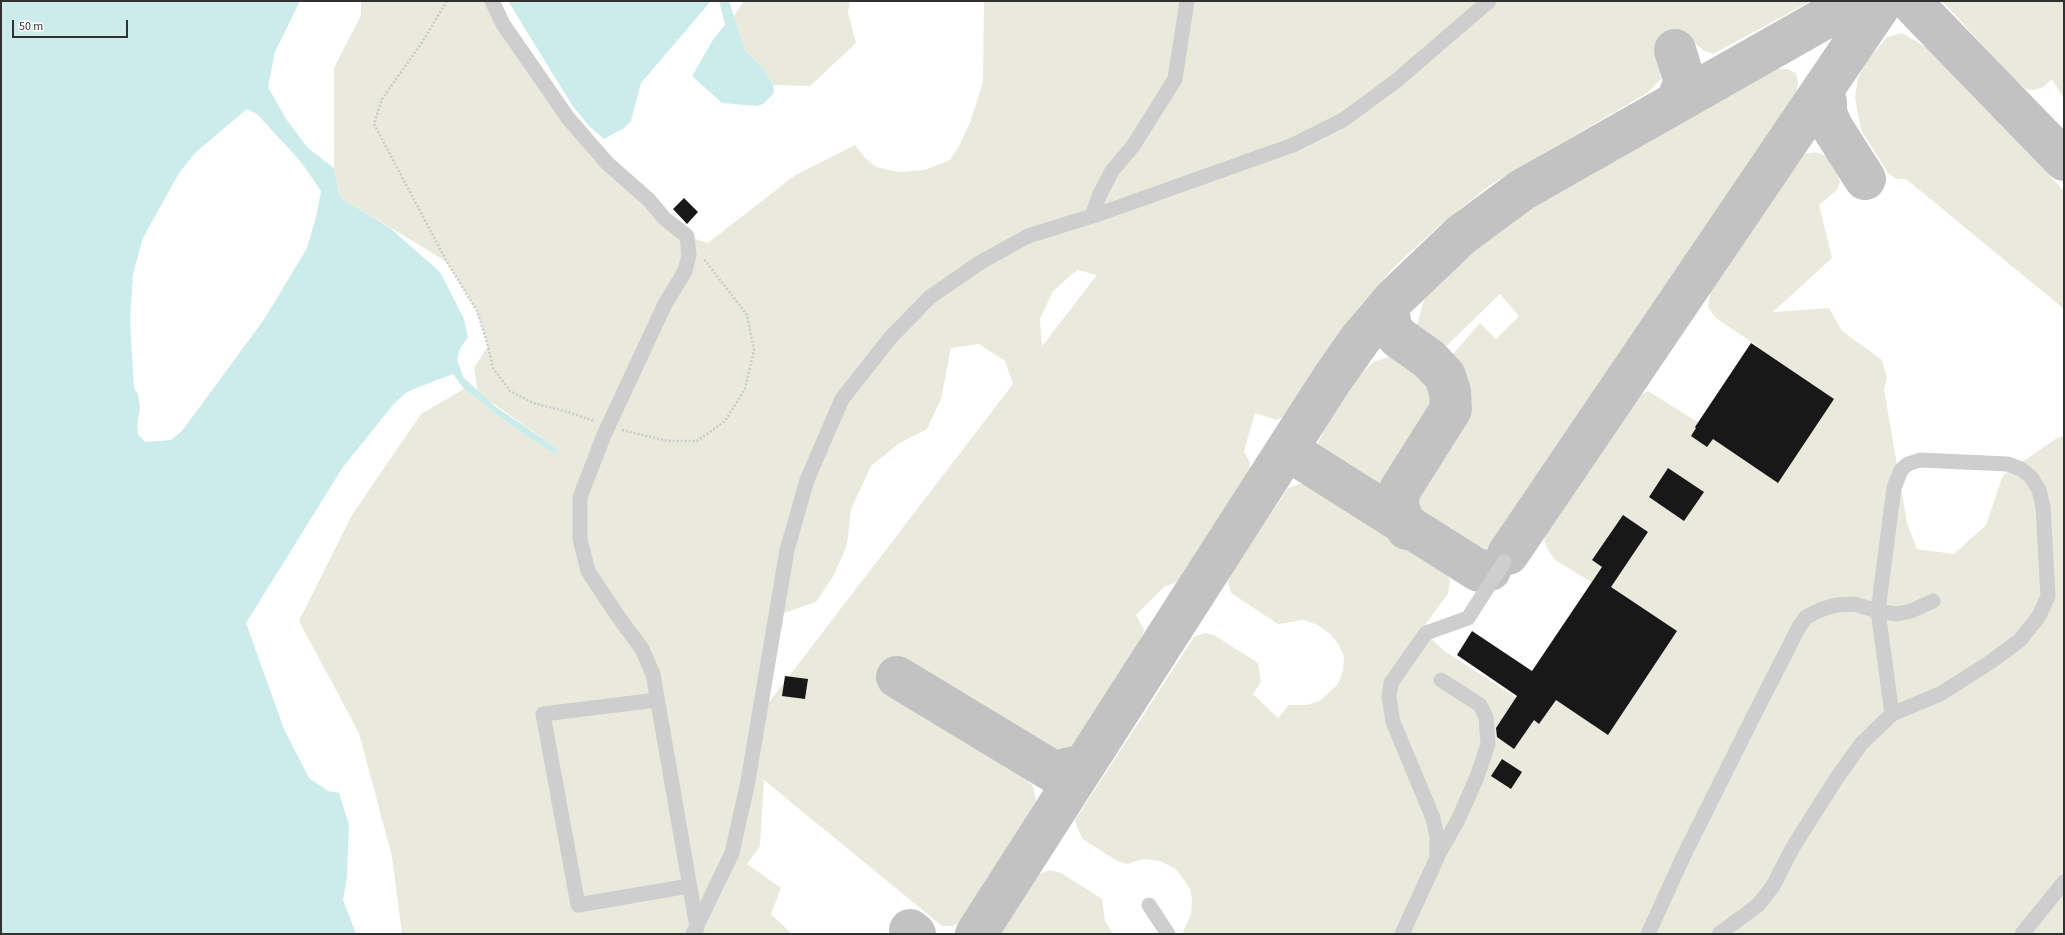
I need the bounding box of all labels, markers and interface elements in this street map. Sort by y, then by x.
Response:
scale bar [14,12,130,38]
text: 50 m [19,18,43,35]

